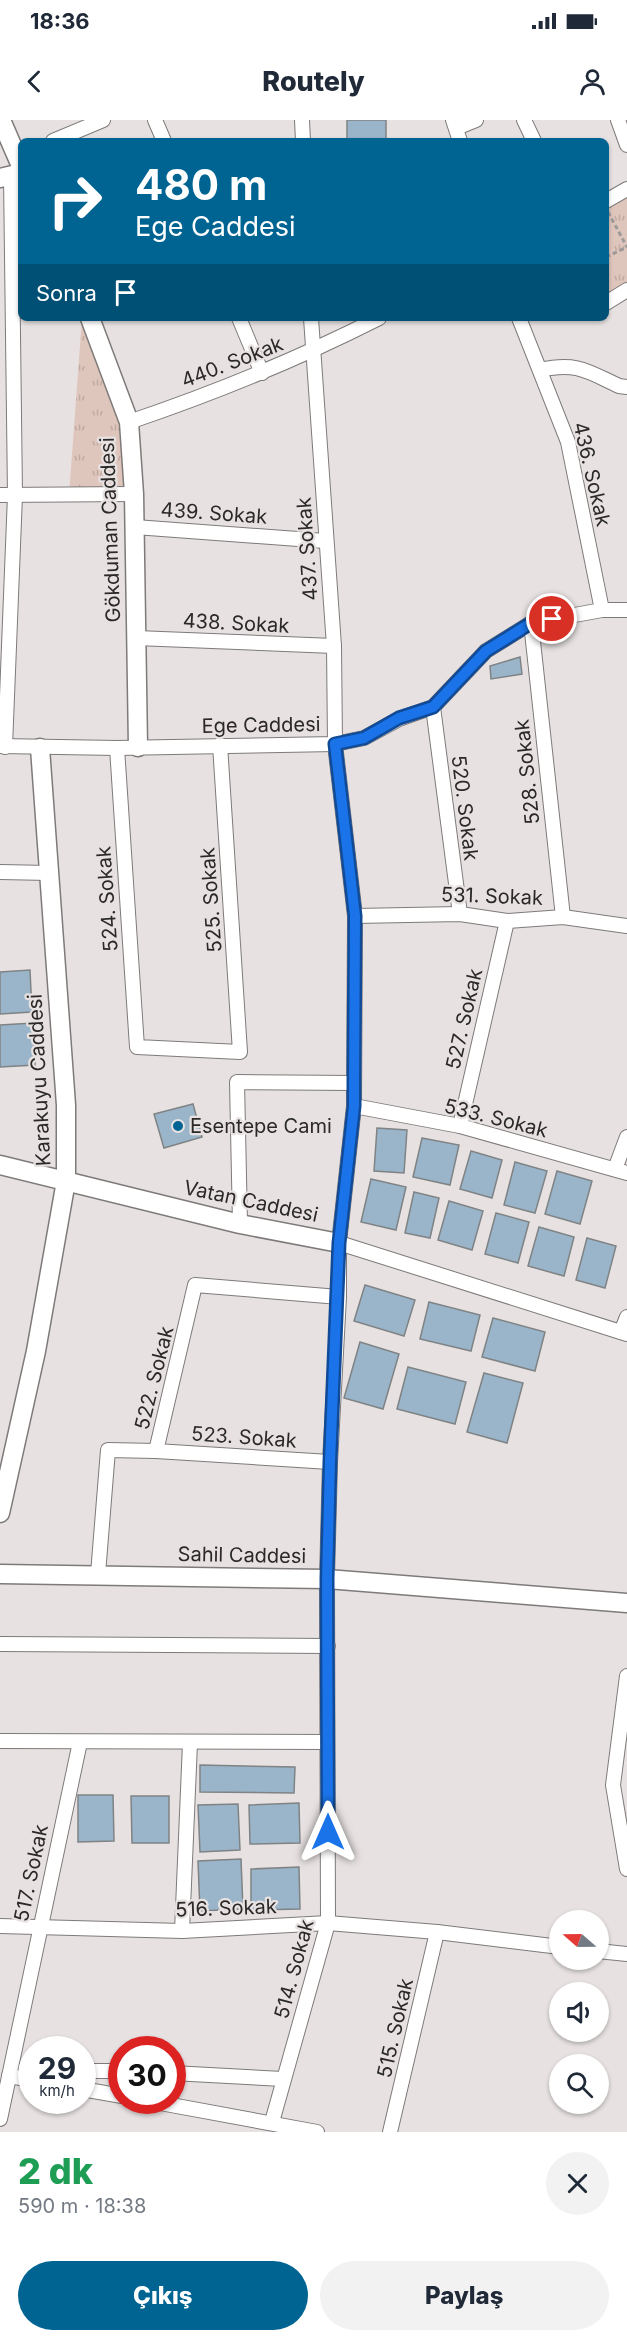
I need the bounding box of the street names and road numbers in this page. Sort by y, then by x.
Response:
street label: 440. Sokak [178,332,286,392]
street label: 436. Sokak [568,419,616,529]
street label: Gökduman Caddesi [95,437,125,623]
street label: 439. Sokak [160,497,268,529]
street label: 437. Sokak [291,497,323,601]
street label: 438. Sokak [182,608,290,638]
street label: Ege Caddesi [201,712,321,738]
street label: 528. Sokak [510,718,544,826]
street label: 520. Sokak [447,754,483,862]
street label: 524. Sokak [91,845,123,953]
street label: 525. Sokak [195,847,227,953]
street label: 531. Sokak [441,882,543,910]
street label: 527. Sokak [441,966,487,1072]
street label: Karakuyu Caddesi [23,993,55,1167]
street label: 533. Sokak [442,1094,550,1142]
street label: Vatan Caddesi [182,1175,320,1227]
street label: 522. Sokak [130,1324,178,1432]
street label: 523. Sokak [190,1421,298,1453]
street label: Sahil Caddesi [178,1542,306,1568]
street label: 517. Sokak [9,1822,53,1924]
street label: 516. Sokak [175,1894,277,1922]
street label: 514. Sokak [269,1917,319,2021]
street label: 515. Sokak [372,1976,418,2080]

